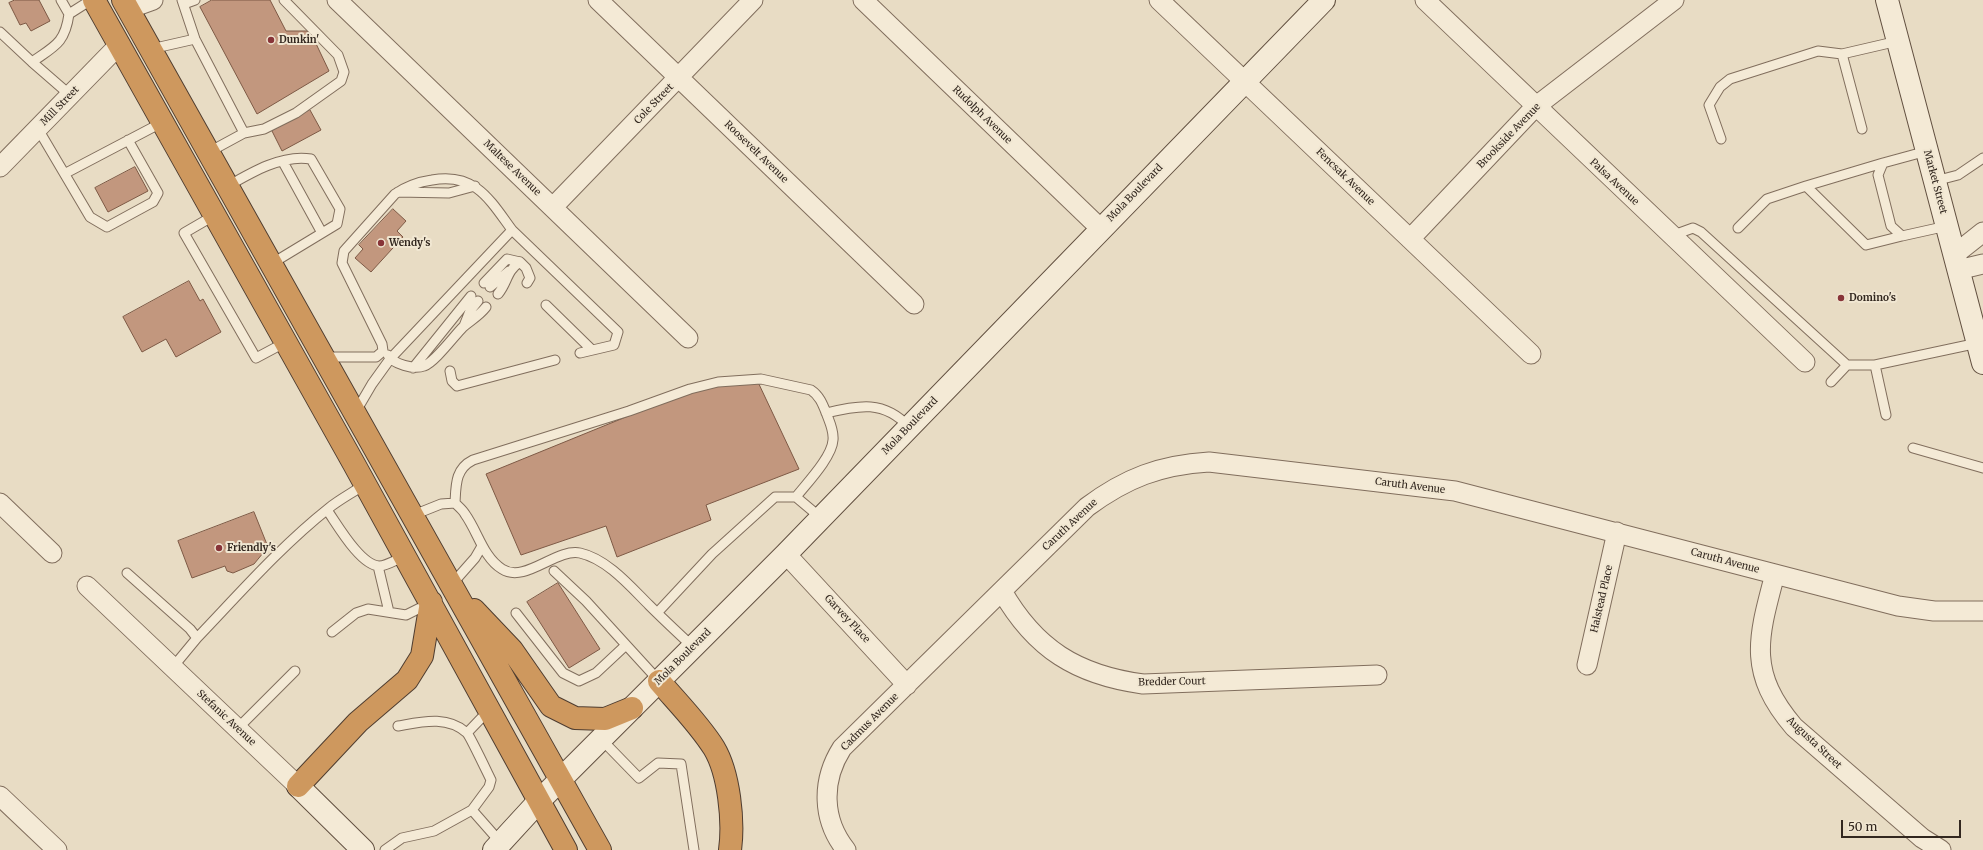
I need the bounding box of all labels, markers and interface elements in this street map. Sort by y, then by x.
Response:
place label: Dunkin' [279,34,319,46]
marker: Dunkin' [266,35,276,45]
street label: Cole Street [632,81,676,127]
street label: Mill Street [38,84,82,128]
street label: Rudolph Avenue [950,84,1014,146]
street label: Brookside Avenue [1475,101,1543,171]
street label: Roosevelt Avenue [722,118,790,186]
street label: Maltese Avenue [481,138,543,198]
street label: Fencsak Avenue [1313,146,1377,208]
street label: Market Street [1921,149,1949,215]
street label: Palsa Avenue [1587,156,1641,208]
street label: Mola Boulevard [1105,162,1165,224]
place label: Wendy's [389,237,431,249]
marker: Wendy's [376,238,386,248]
place label: Domino's [1849,292,1896,304]
marker: Domino's [1836,293,1846,303]
street label: Mola Boulevard [880,395,940,457]
street label: Caruth Avenue [1374,476,1446,496]
street label: Caruth Avenue [1040,497,1100,553]
place label: Friendly's [227,542,276,554]
marker: Friendly's [214,543,224,553]
street label: Caruth Avenue [1689,546,1761,576]
street label: Halstead Place [1588,564,1616,634]
street label: Garvey Place [822,592,872,646]
street label: Mola Boulevard [652,626,714,688]
street label: Bredder Court [1138,675,1206,689]
street label: Stefanic Avenue [194,688,258,748]
street label: Cadmus Avenue [839,691,901,753]
street label: Augusta Street [1784,715,1844,771]
scale bar [1843,812,1963,838]
text: 50 m [1848,819,1877,834]

